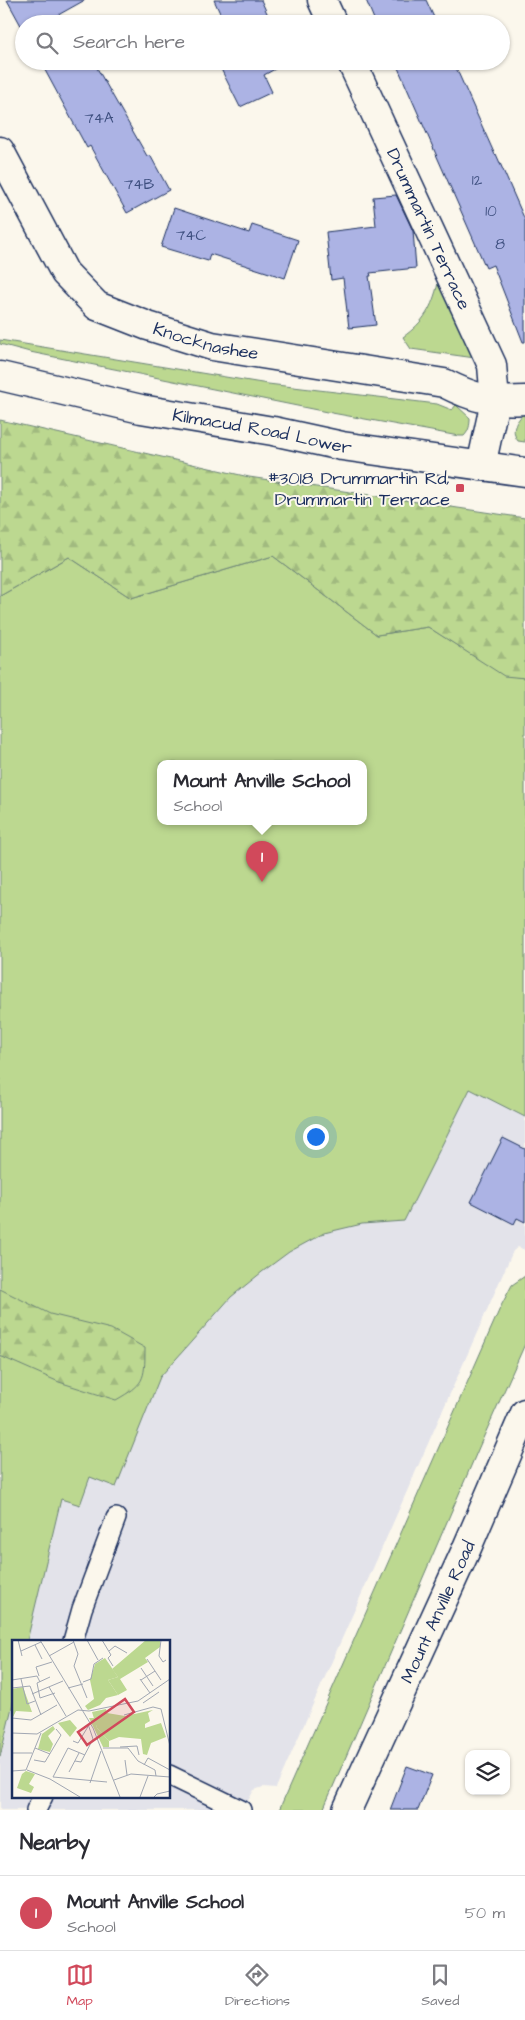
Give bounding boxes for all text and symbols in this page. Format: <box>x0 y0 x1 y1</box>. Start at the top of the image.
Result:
search box <box>15 15 510 70</box>
icon: search <box>33 29 61 57</box>
text: Search here <box>73 29 185 56</box>
house number: 74A <box>84 108 114 129</box>
street label: Drummartin Terrace <box>381 144 477 314</box>
house number: 12 <box>472 170 483 191</box>
house number: 74B <box>124 174 154 195</box>
house number: 10 <box>485 201 497 222</box>
house number: 74C <box>176 225 206 246</box>
house number: 8 <box>495 234 505 255</box>
street label: Knocknashee <box>150 316 261 366</box>
street label: Kilmacud Road Lower <box>171 402 354 460</box>
place label: #3018 Drummartin Rd, Drummartin Terrace <box>268 466 450 512</box>
marker: #3018 Drummartin Rd, Drummartin Terrace <box>454 482 466 494</box>
popup <box>157 760 367 825</box>
text: Mount Anville School <box>173 768 351 795</box>
text: School <box>173 795 222 817</box>
pin: 1 <box>246 841 278 882</box>
your location <box>303 1124 329 1150</box>
street label: Mount Anville Road <box>394 1537 481 1687</box>
inset map <box>12 1640 170 1798</box>
map controls <box>465 1750 510 1795</box>
button: layers <box>465 1750 510 1795</box>
text: Nearby <box>20 1828 90 1857</box>
text: Mount Anville School <box>67 1889 244 1916</box>
text: 1 <box>35 1902 37 1924</box>
text: 50 m <box>465 1902 505 1924</box>
text: School <box>67 1916 116 1938</box>
tab: Map <box>66 1961 94 2011</box>
tab: Directions <box>225 1961 290 2011</box>
tab: Saved <box>421 1961 459 2011</box>

